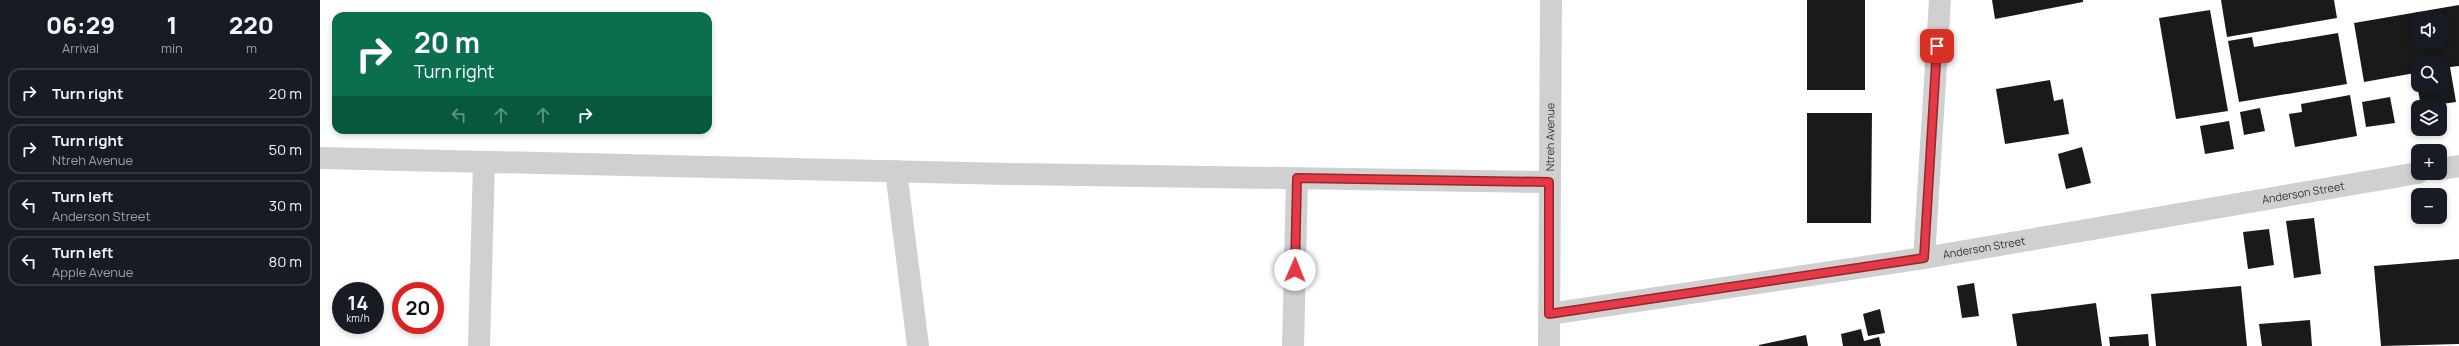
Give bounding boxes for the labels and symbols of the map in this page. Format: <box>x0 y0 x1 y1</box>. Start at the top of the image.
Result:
pin <box>1920 29 1954 63</box>
street label: Ntreh Avenue <box>1542 102 1557 171</box>
street label: Anderson Street <box>2261 178 2346 207</box>
street label: Anderson Street <box>1941 233 2026 262</box>
position arrow <box>1274 249 1316 291</box>
speed limit sign: 20 <box>392 282 444 334</box>

